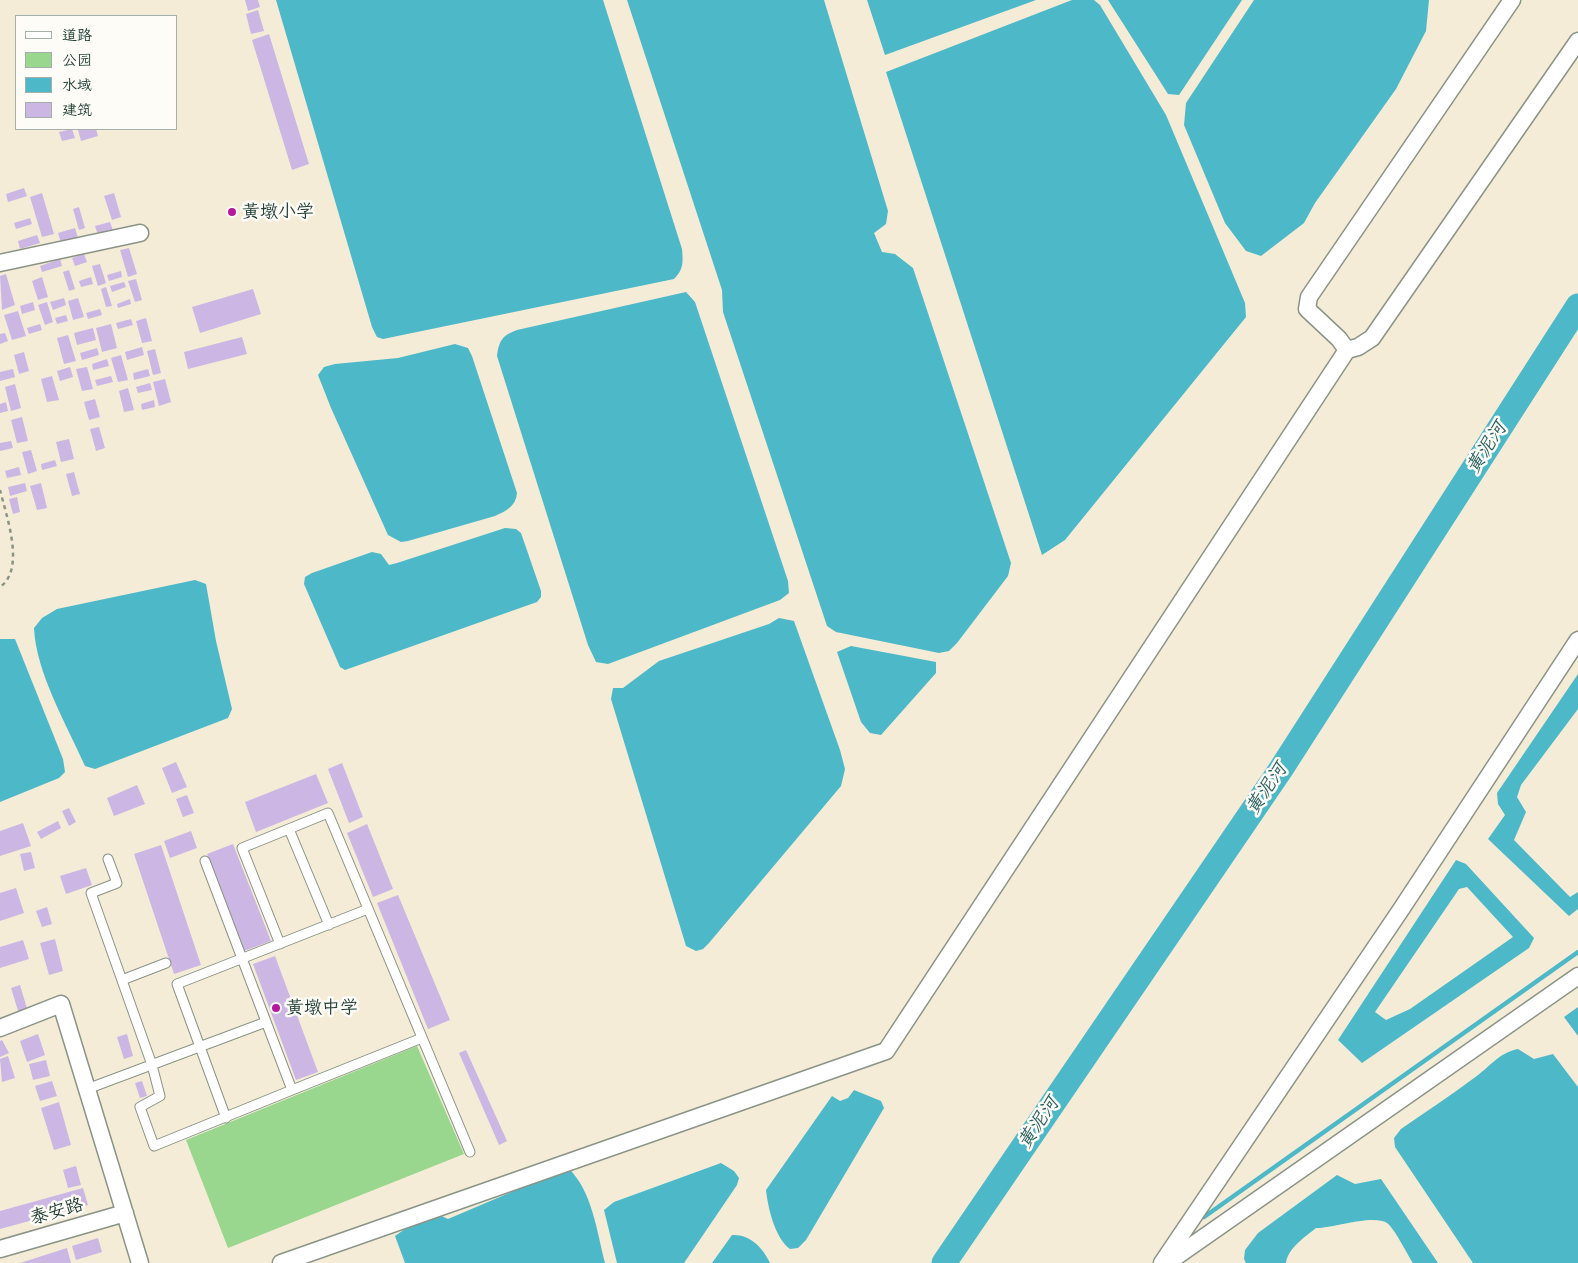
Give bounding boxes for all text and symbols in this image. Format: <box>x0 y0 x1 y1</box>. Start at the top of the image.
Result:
legend <box>15 15 178 130</box>
text: 道路 <box>62 26 92 45</box>
text: 公园 <box>62 51 92 70</box>
text: 水域 <box>62 76 92 95</box>
text: 建筑 <box>62 101 92 120</box>
place label: 黄墩小学 <box>242 201 314 223</box>
marker: 黄墩小学 <box>226 206 238 218</box>
water label: 黄泥河 <box>1462 418 1512 478</box>
water label: 黄泥河 <box>1242 759 1292 819</box>
place label: 黄墩中学 <box>286 997 358 1019</box>
marker: 黄墩中学 <box>270 1002 282 1014</box>
water label: 黄泥河 <box>1014 1093 1064 1153</box>
street label: 泰安路 <box>28 1194 86 1230</box>

